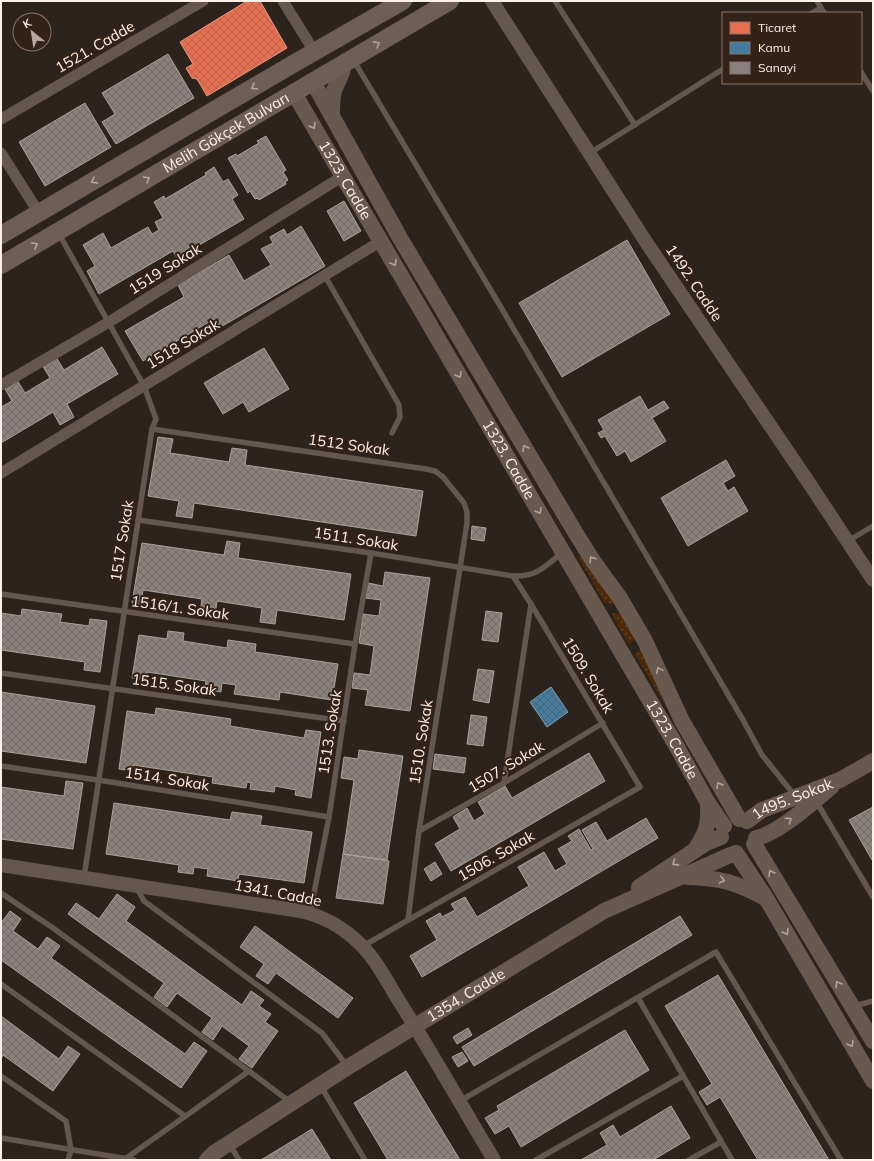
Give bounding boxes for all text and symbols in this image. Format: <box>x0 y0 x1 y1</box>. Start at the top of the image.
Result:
north arrow <box>12 12 52 52</box>
legend <box>722 12 862 84</box>
text: K <box>20 15 34 31</box>
street label: 1521. Cadde <box>52 16 138 77</box>
text: Ticaret <box>758 20 796 35</box>
text: Kamu <box>758 40 790 55</box>
one-way arrow <box>373 42 380 49</box>
text: Sanayi <box>758 60 796 75</box>
one-way arrow <box>251 82 258 89</box>
street label: Melih Gökçek Bulvarı <box>159 88 292 177</box>
one-way arrow <box>309 122 316 129</box>
street label: 1323. Cadde <box>315 137 376 223</box>
one-way arrow <box>91 176 98 184</box>
one-way arrow <box>143 177 150 184</box>
street label: 1519 Sokak <box>125 239 205 298</box>
street label: 1492. Cadde <box>662 241 727 325</box>
one-way arrow <box>31 243 38 250</box>
one-way arrow <box>389 259 396 266</box>
street label: 1518 Sokak <box>143 314 223 373</box>
one-way arrow <box>455 371 462 378</box>
street label: 1323. Cadde <box>479 416 540 503</box>
street label: 1512 Sokak <box>307 429 391 460</box>
one-way arrow <box>522 445 529 452</box>
street label: 1517 Sokak <box>106 499 137 583</box>
one-way arrow <box>535 507 542 514</box>
street label: 1511. Sokak <box>312 522 400 555</box>
one-way arrow <box>589 556 597 563</box>
street label: 1516/1. Sokak <box>130 591 231 624</box>
street label: 1509. Sokak <box>558 633 619 717</box>
one-way arrow <box>655 667 663 674</box>
street label: 1515. Sokak <box>130 669 218 700</box>
street label: 1513. Sokak <box>313 688 346 776</box>
street label: 1323. Cadde <box>642 696 703 782</box>
street label: 1510. Sokak <box>404 698 437 786</box>
street label: 1507. Sokak <box>464 736 548 797</box>
street label: 1514. Sokak <box>123 762 211 795</box>
street label: 1495. Sokak <box>748 774 836 823</box>
one-way arrow <box>717 782 724 789</box>
one-way arrow <box>785 818 792 825</box>
street label: 1506. Sokak <box>454 826 538 885</box>
one-way arrow <box>672 859 679 866</box>
one-way arrow <box>768 870 776 877</box>
street label: 1341. Cadde <box>233 875 323 910</box>
one-way arrow <box>719 875 725 884</box>
one-way arrow <box>781 928 788 935</box>
street label: 1354. Cadde <box>423 964 508 1026</box>
one-way arrow <box>836 981 843 988</box>
one-way arrow <box>847 1040 854 1047</box>

